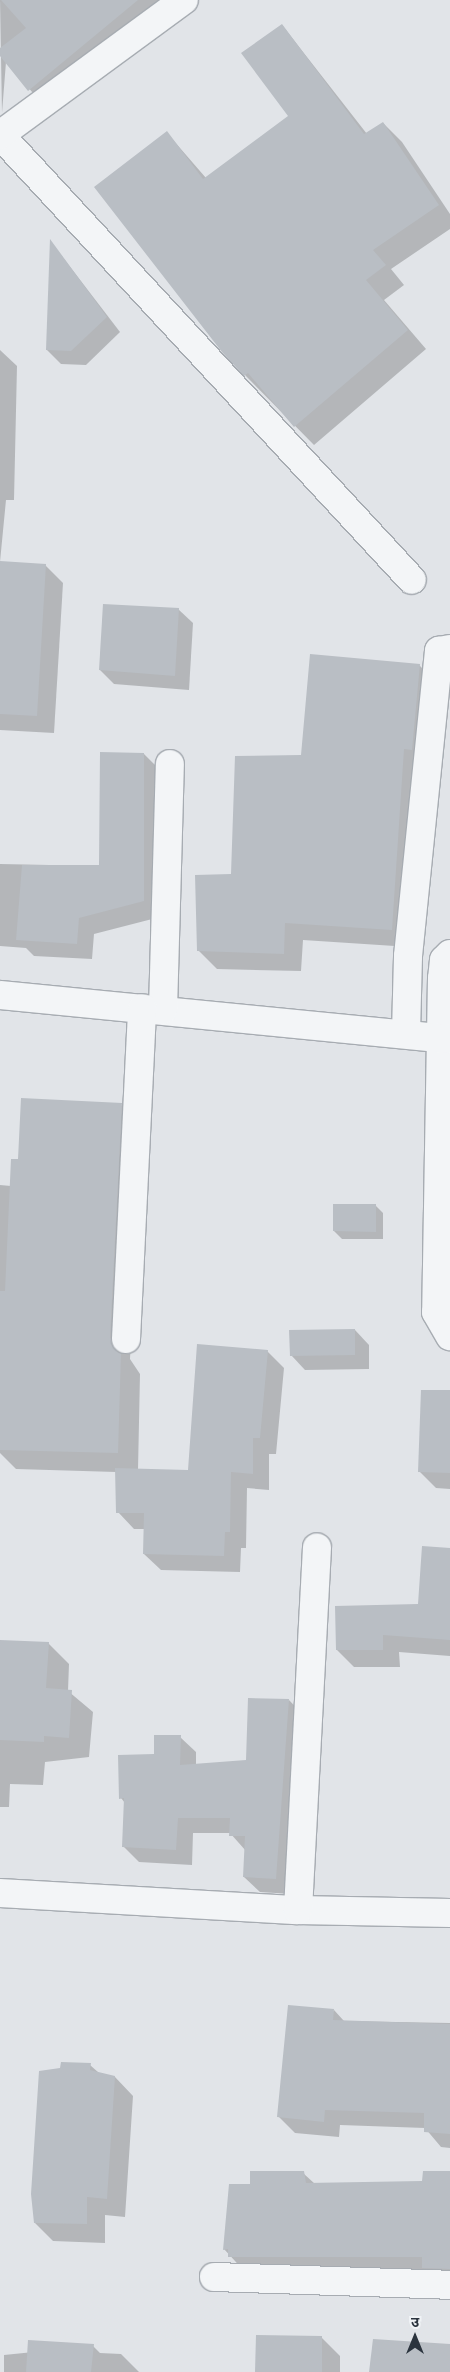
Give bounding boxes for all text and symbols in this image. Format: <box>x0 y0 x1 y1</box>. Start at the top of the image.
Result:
north arrow <box>390 2312 440 2362</box>
text: उ <box>411 2313 419 2330</box>

